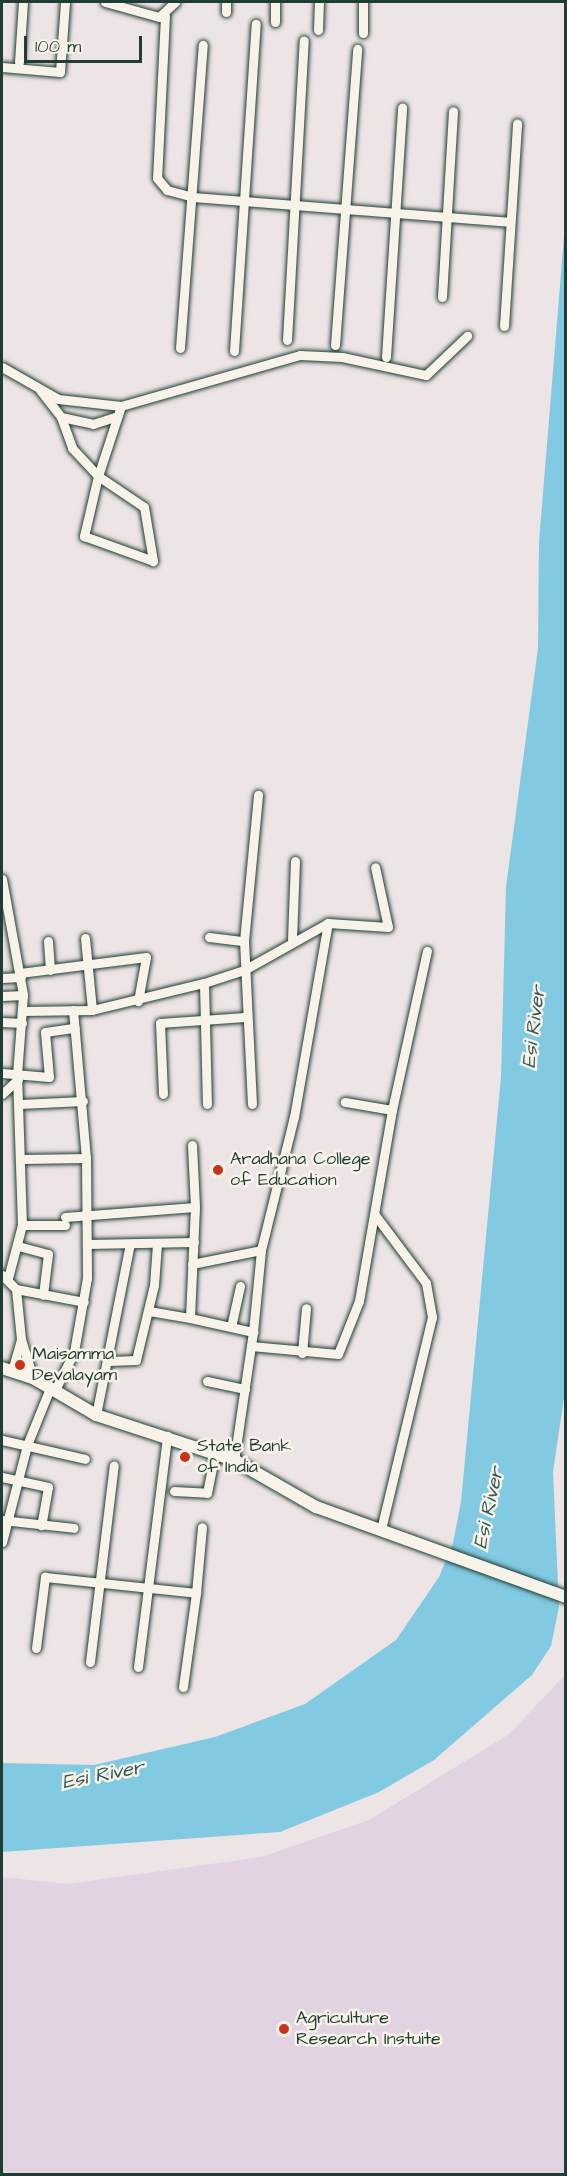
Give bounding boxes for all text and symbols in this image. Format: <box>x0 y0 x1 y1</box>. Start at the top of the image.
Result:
scale bar <box>27 24 146 62</box>
text: 100 m <box>35 34 81 59</box>
water label: Esi River <box>517 985 551 1069</box>
place label: Aradhana College of Education <box>230 1149 371 1192</box>
marker: Aradhana College of Education <box>211 1163 225 1177</box>
place label: Maisamma Devalayam <box>32 1344 117 1386</box>
marker: Maisamma Devalayam <box>13 1358 27 1372</box>
place label: State Bank of India <box>197 1436 291 1478</box>
marker: State Bank of India <box>178 1450 192 1464</box>
water label: Esi River <box>469 1465 509 1551</box>
water label: Esi River <box>60 1755 146 1795</box>
place label: Agriculture Research Instuite <box>296 2008 441 2050</box>
marker: Agriculture Research Instuite <box>277 2022 291 2036</box>

